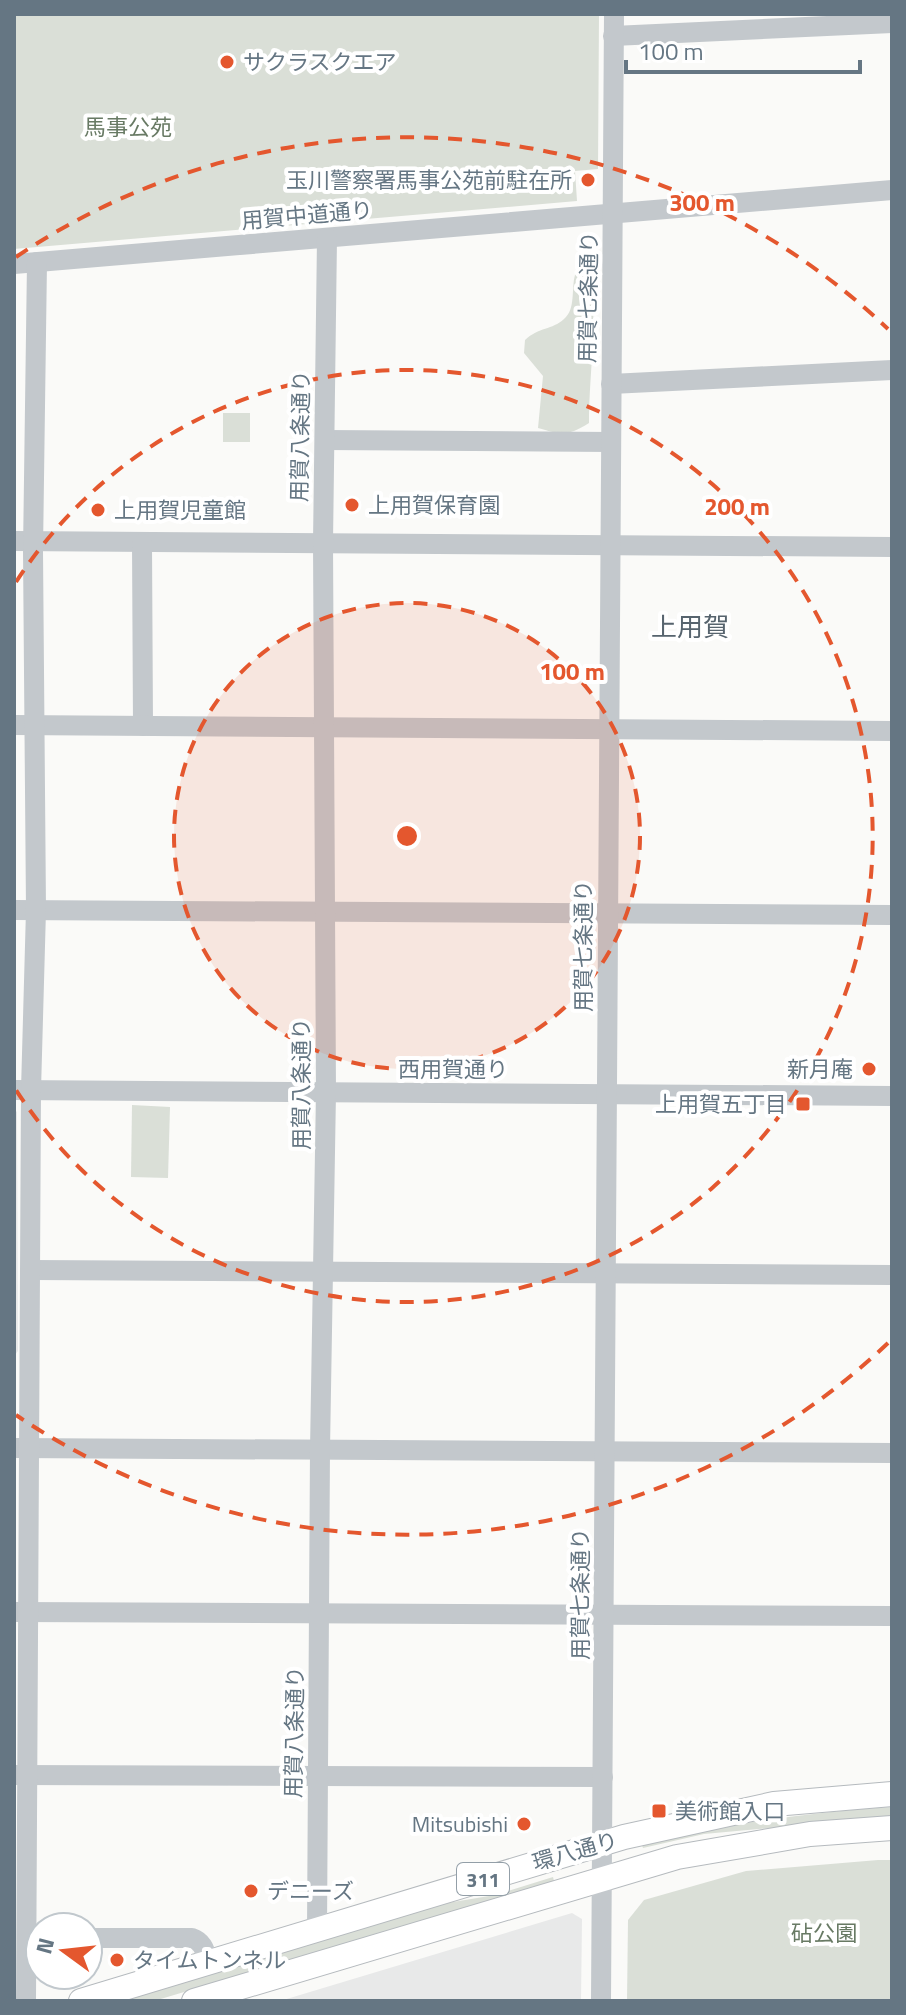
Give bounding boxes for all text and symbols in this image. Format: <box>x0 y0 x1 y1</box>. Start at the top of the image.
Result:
scale bar <box>626 24 860 74</box>
text: 100 m <box>638 33 704 69</box>
place label: サクラスクエア <box>243 45 397 79</box>
marker: サクラスクエア <box>218 53 236 71</box>
park label: 馬事公苑 <box>84 110 172 144</box>
place label: 玉川警察署馬事公苑前駐在所 <box>286 163 572 197</box>
marker: 玉川警察署馬事公苑前駐在所 <box>579 171 597 189</box>
text: 300 m <box>669 184 735 220</box>
street label: 用賀中道通り <box>240 192 374 238</box>
street label: 用賀七条通り <box>570 231 606 363</box>
street label: 用賀八条通り <box>282 370 318 502</box>
place label: 上用賀保育園 <box>368 488 500 522</box>
text: 200 m <box>704 488 770 524</box>
place label: 上用賀児童館 <box>114 493 246 527</box>
marker: 上用賀保育園 <box>343 496 361 514</box>
marker: 上用賀児童館 <box>89 501 107 519</box>
district label: 上用賀 <box>651 607 729 646</box>
text: 100 m <box>539 653 605 689</box>
centre of rings <box>393 822 421 850</box>
street label: 用賀七条通り <box>566 880 600 1012</box>
street label: 用賀八条通り <box>284 1018 318 1150</box>
street label: 西用賀通り <box>398 1052 508 1086</box>
place label: 新月庵 <box>787 1052 853 1086</box>
marker: 新月庵 <box>860 1060 878 1078</box>
place label: 上用賀五丁目 <box>655 1087 787 1121</box>
marker: 上用賀五丁目 <box>794 1095 812 1113</box>
street label: 用賀七条通り <box>563 1528 597 1660</box>
street label: 用賀八条通り <box>276 1666 312 1798</box>
place label: 美術館入口 <box>675 1794 785 1828</box>
marker: 美術館入口 <box>650 1802 668 1820</box>
place label: Mitsubishi <box>412 1807 508 1841</box>
marker: Mitsubishi <box>515 1815 533 1833</box>
street label: 環八通り <box>528 1823 622 1879</box>
road number: 311 <box>457 1863 509 1895</box>
place label: デニーズ <box>267 1874 354 1908</box>
marker: デニーズ <box>242 1882 260 1900</box>
north arrow <box>24 1911 104 1991</box>
park label: 砧公園 <box>791 1916 857 1950</box>
text: N <box>26 1934 63 1958</box>
place label: タイムトンネル <box>133 1943 286 1977</box>
marker: タイムトンネル <box>108 1951 126 1969</box>

